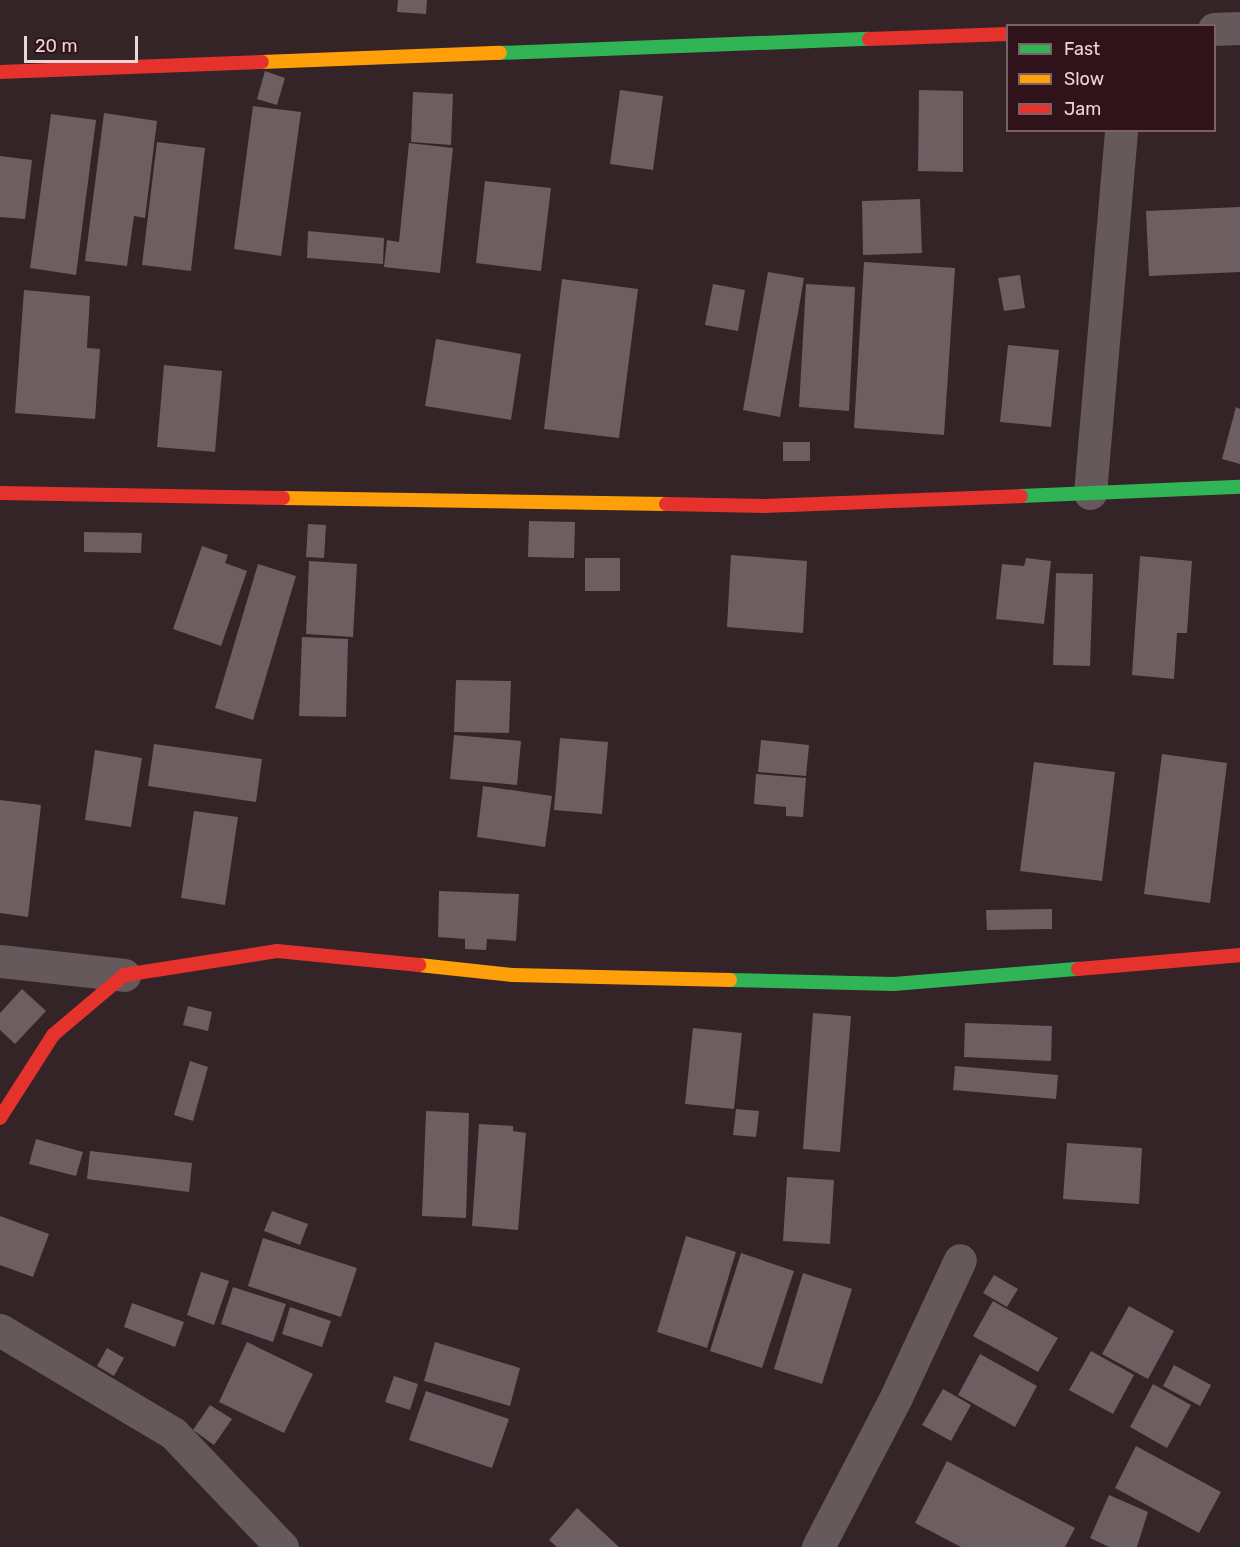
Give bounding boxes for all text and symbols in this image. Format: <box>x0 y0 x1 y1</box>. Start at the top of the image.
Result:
scale bar <box>27 24 141 62</box>
legend <box>1006 24 1216 132</box>
text: 20 m <box>35 35 77 57</box>
text: Fast <box>1064 38 1100 60</box>
text: Slow <box>1064 68 1104 90</box>
text: Jam <box>1064 98 1101 120</box>

